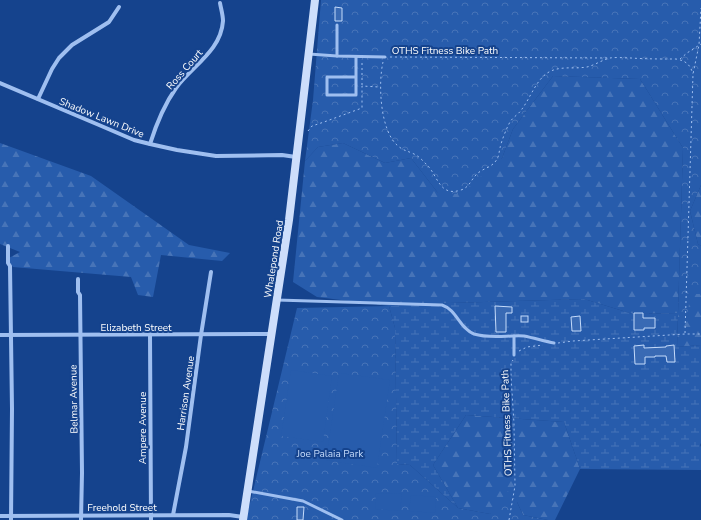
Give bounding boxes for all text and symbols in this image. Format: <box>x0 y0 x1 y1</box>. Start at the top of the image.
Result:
street label: OTHS Fitness Bike Path <box>392 44 498 58</box>
street label: Ross Court <box>163 46 207 93</box>
street label: Shadow Lawn Drive <box>57 94 146 141</box>
street label: Whalepond Road <box>261 219 287 299</box>
street label: Elizabeth Street <box>100 321 172 335</box>
street label: Harrison Avenue <box>174 355 198 431</box>
street label: Belmar Avenue <box>66 364 82 434</box>
street label: OTHS Fitness Bike Path <box>498 370 516 476</box>
street label: Ampere Avenue <box>136 392 150 464</box>
park label: Joe Palaia Park <box>296 447 364 461</box>
street label: Freehold Street <box>87 501 157 515</box>

